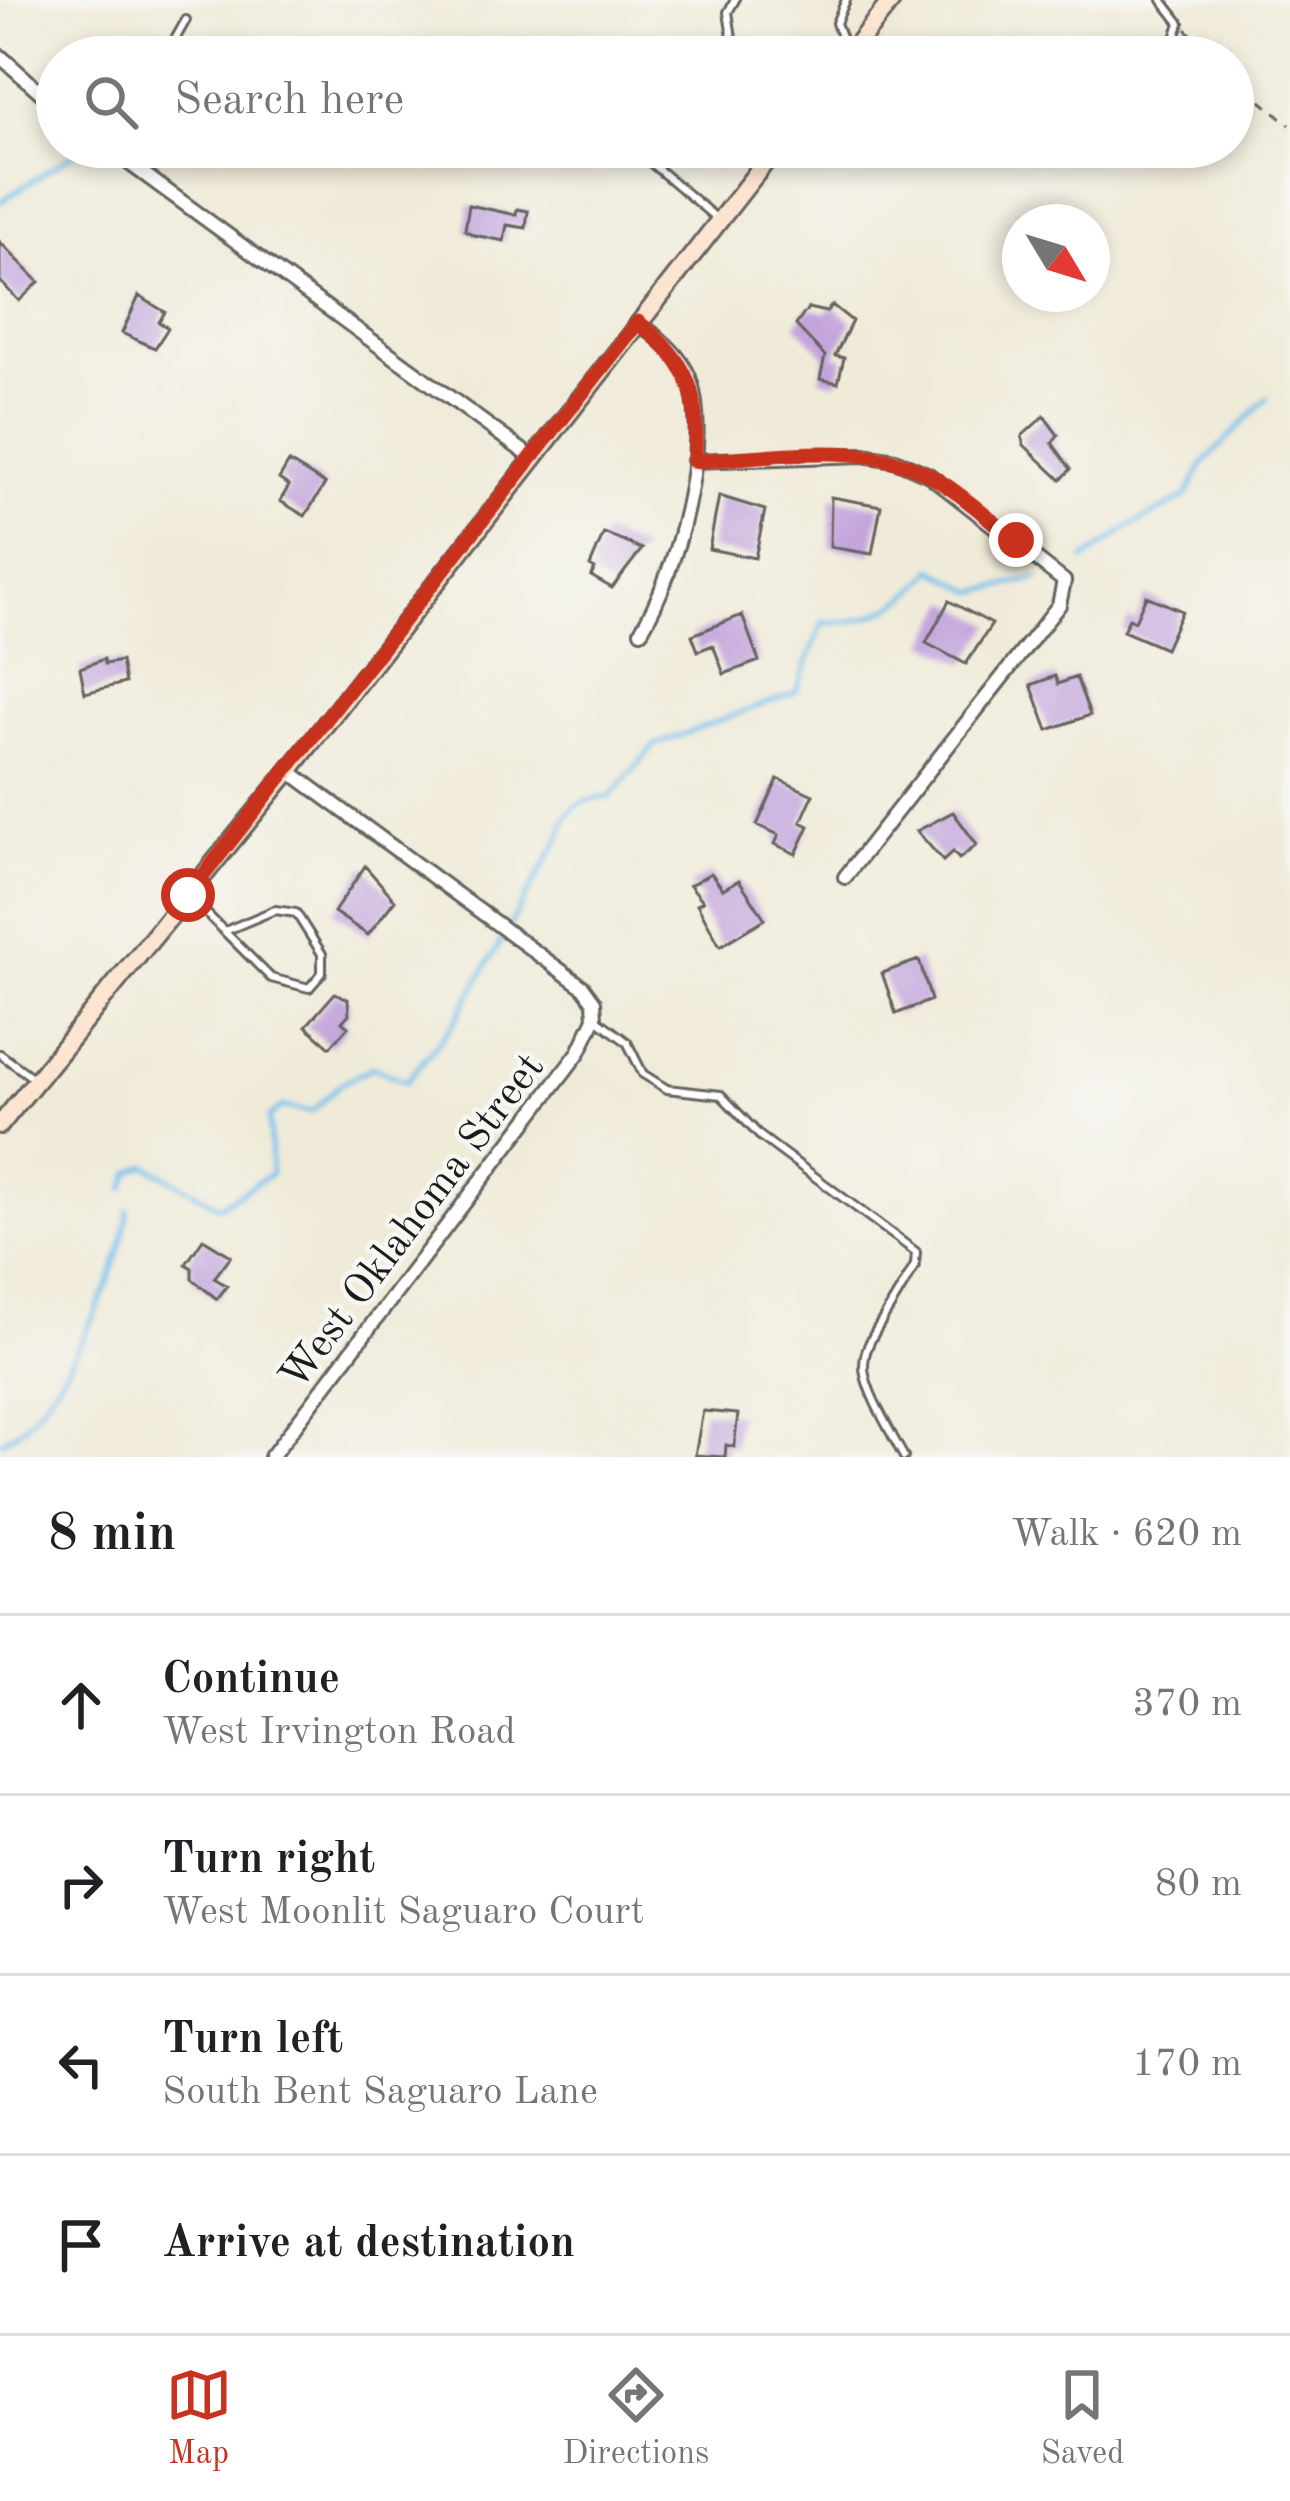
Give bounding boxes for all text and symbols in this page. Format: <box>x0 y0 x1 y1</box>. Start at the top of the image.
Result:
search box <box>36 36 1254 168</box>
icon: search <box>78 69 144 135</box>
text: Search here <box>174 79 404 124</box>
north arrow <box>1002 204 1110 312</box>
route end <box>989 513 1043 567</box>
route start <box>161 868 215 922</box>
street label: West Oklahoma Street <box>273 1046 553 1398</box>
text: 8 min <box>48 1510 176 1561</box>
text: Walk · 620 m <box>1011 1515 1242 1554</box>
text: Continue <box>162 1658 340 1703</box>
icon: ahead <box>48 1672 114 1738</box>
text: 370 m <box>1132 1685 1242 1724</box>
text: West Irvington Road <box>162 1713 516 1752</box>
text: Turn right <box>162 1838 375 1883</box>
icon: right <box>48 1852 114 1918</box>
text: 80 m <box>1155 1865 1242 1904</box>
text: West Moonlit Saguaro Court <box>162 1893 644 1932</box>
text: Turn left <box>162 2018 343 2063</box>
icon: left <box>48 2032 114 2098</box>
text: 170 m <box>1132 2045 1242 2084</box>
text: South Bent Saguaro Lane <box>162 2073 598 2112</box>
icon: arrive <box>48 2212 114 2278</box>
text: Arrive at destination <box>162 2222 575 2267</box>
tab: Map <box>166 2362 232 2475</box>
tab: Directions <box>563 2362 709 2475</box>
tab: Saved <box>1040 2362 1124 2475</box>

